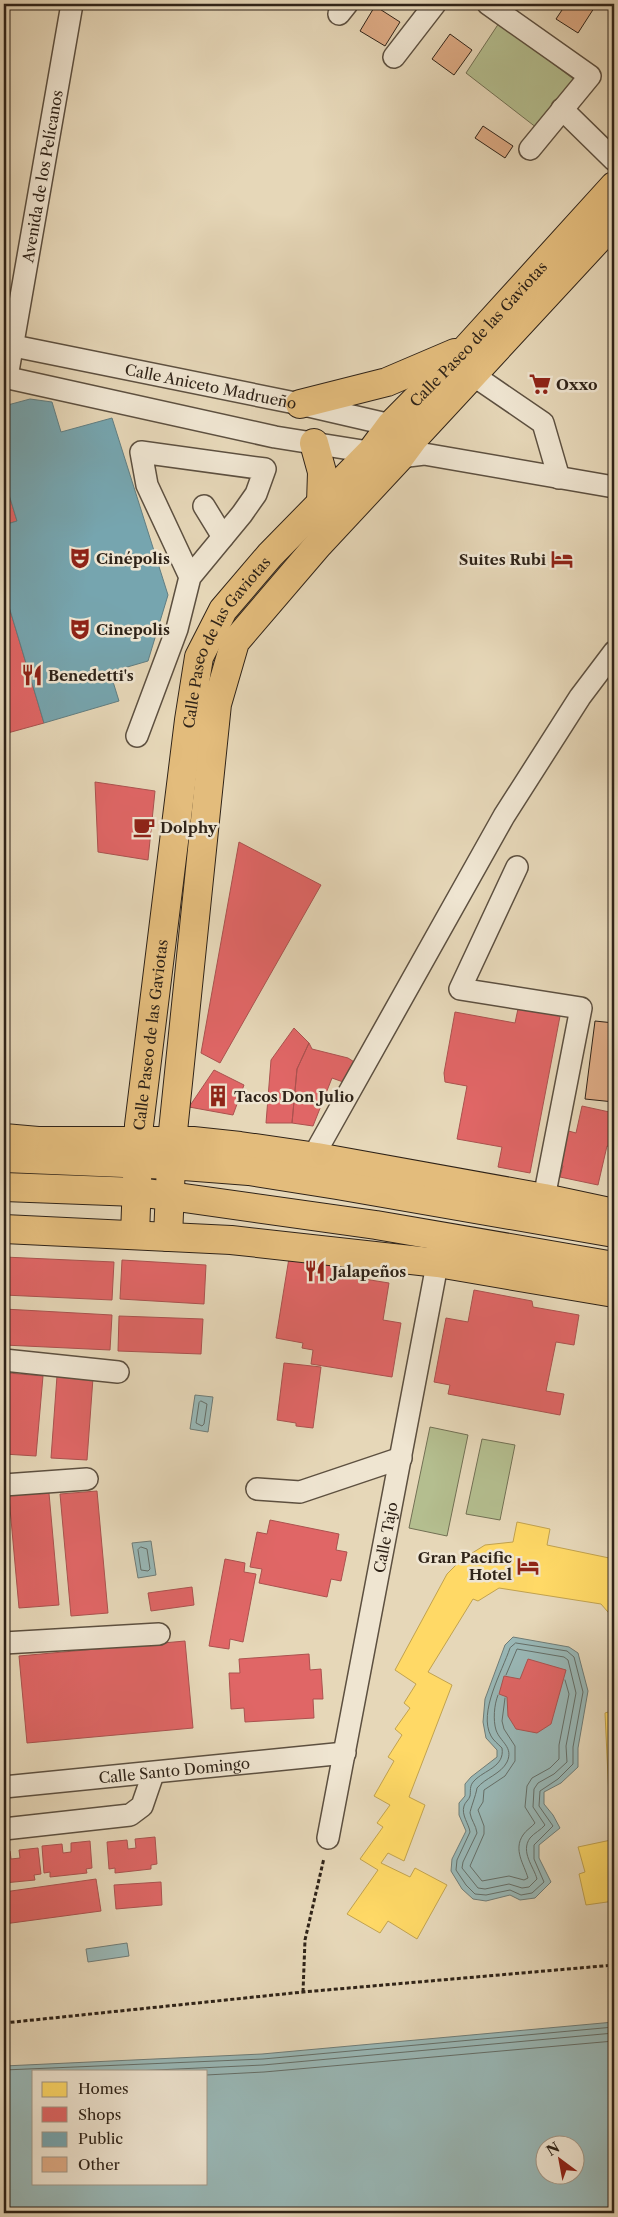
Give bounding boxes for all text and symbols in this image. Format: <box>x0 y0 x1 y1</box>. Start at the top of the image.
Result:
street label: Avenida de los Pelícanos <box>17 88 66 265</box>
street label: Calle Paseo de las Gaviotas <box>405 257 551 410</box>
street label: Calle Aniceto Madrueño <box>123 359 298 413</box>
supermarket icon: Oxxo <box>527 371 553 397</box>
place label: Oxxo <box>556 375 597 394</box>
theatre icon: Cinépolis <box>67 545 93 571</box>
hotel icon: Suites Rubi <box>549 546 575 572</box>
place label: Cinépolis <box>96 549 170 568</box>
place label: Suites Rubi <box>459 550 547 569</box>
street label: Calle Paseo de las Gaviotas <box>179 553 274 729</box>
theatre icon: Cinepolis <box>67 616 93 642</box>
place label: Cinepolis <box>96 620 170 639</box>
restaurant icon: Benedetti's <box>19 662 45 688</box>
place label: Benedetti's <box>48 666 134 685</box>
cafe icon: Dolphy <box>131 814 157 840</box>
place label: Dolphy <box>160 818 218 837</box>
street label: Calle Paseo de las Gaviotas <box>129 938 171 1131</box>
building icon: Tacos Don Julio <box>205 1083 231 1109</box>
place label: Tacos Don Julio <box>234 1087 354 1106</box>
restaurant icon: Jalapeños <box>302 1258 328 1284</box>
place label: Jalapeños <box>329 1262 406 1281</box>
street label: Calle Tajo <box>369 1500 401 1574</box>
place label: Gran Pacific Hotel <box>418 1548 512 1584</box>
hotel icon: Gran Pacific Hotel <box>515 1553 541 1579</box>
street label: Calle Santo Domingo <box>98 1753 251 1787</box>
legend <box>32 2070 208 2184</box>
text: Homes <box>78 2079 129 2098</box>
text: Shops <box>78 2105 121 2124</box>
text: Public <box>78 2129 123 2148</box>
north arrow <box>536 2134 586 2184</box>
text: N <box>543 2138 563 2160</box>
text: Other <box>78 2155 121 2174</box>

